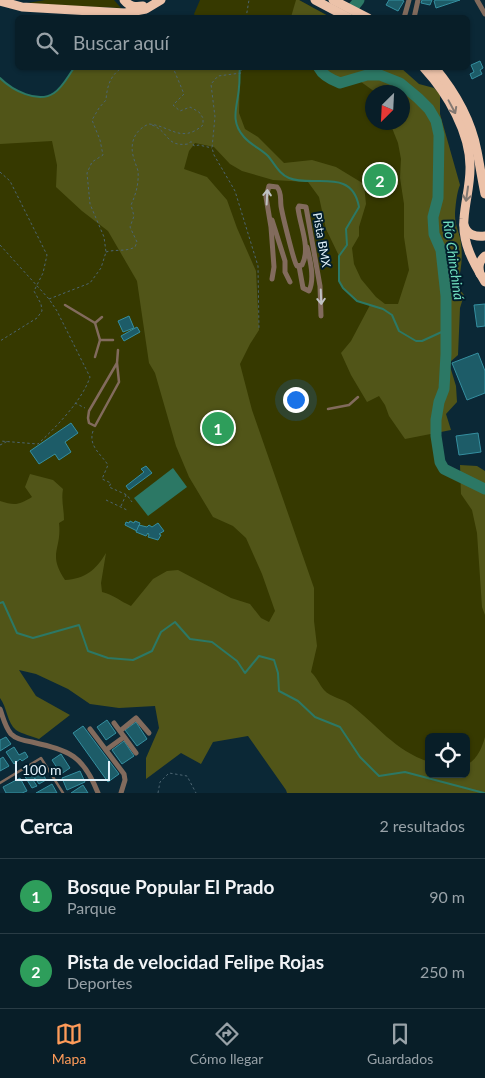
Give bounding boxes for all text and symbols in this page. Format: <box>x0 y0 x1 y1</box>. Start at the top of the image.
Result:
search box <box>15 15 470 70</box>
icon: search <box>33 29 61 57</box>
text: Buscar aquí <box>73 31 169 54</box>
north arrow <box>365 85 410 130</box>
one-way arrow <box>448 99 457 114</box>
pin: 2 <box>364 161 396 199</box>
one-way arrow <box>462 186 472 202</box>
one-way arrow <box>263 189 272 205</box>
street label: Pista BMX <box>310 211 334 269</box>
water label: Río Chinchiná <box>440 219 468 302</box>
one-way arrow <box>316 288 326 305</box>
your location <box>283 387 309 413</box>
pin: 1 <box>202 409 234 447</box>
map controls <box>425 733 470 778</box>
button: locate <box>425 733 470 778</box>
scale bar <box>15 758 110 781</box>
text: 100 m <box>22 761 61 778</box>
text: Cerca <box>20 813 73 838</box>
text: 2 resultados <box>379 816 465 835</box>
text: Bosque Popular El Prado <box>67 875 274 898</box>
text: 1 <box>31 887 41 906</box>
text: 90 m <box>429 887 465 906</box>
text: Parque <box>67 898 116 917</box>
text: Pista de velocidad Felipe Rojas <box>67 950 324 973</box>
text: 2 <box>31 962 41 981</box>
text: 250 m <box>420 962 465 981</box>
text: Deportes <box>67 973 132 992</box>
tab: Mapa <box>52 1020 86 1067</box>
tab: Cómo llegar <box>190 1020 263 1067</box>
tab: Guardados <box>367 1020 433 1067</box>

